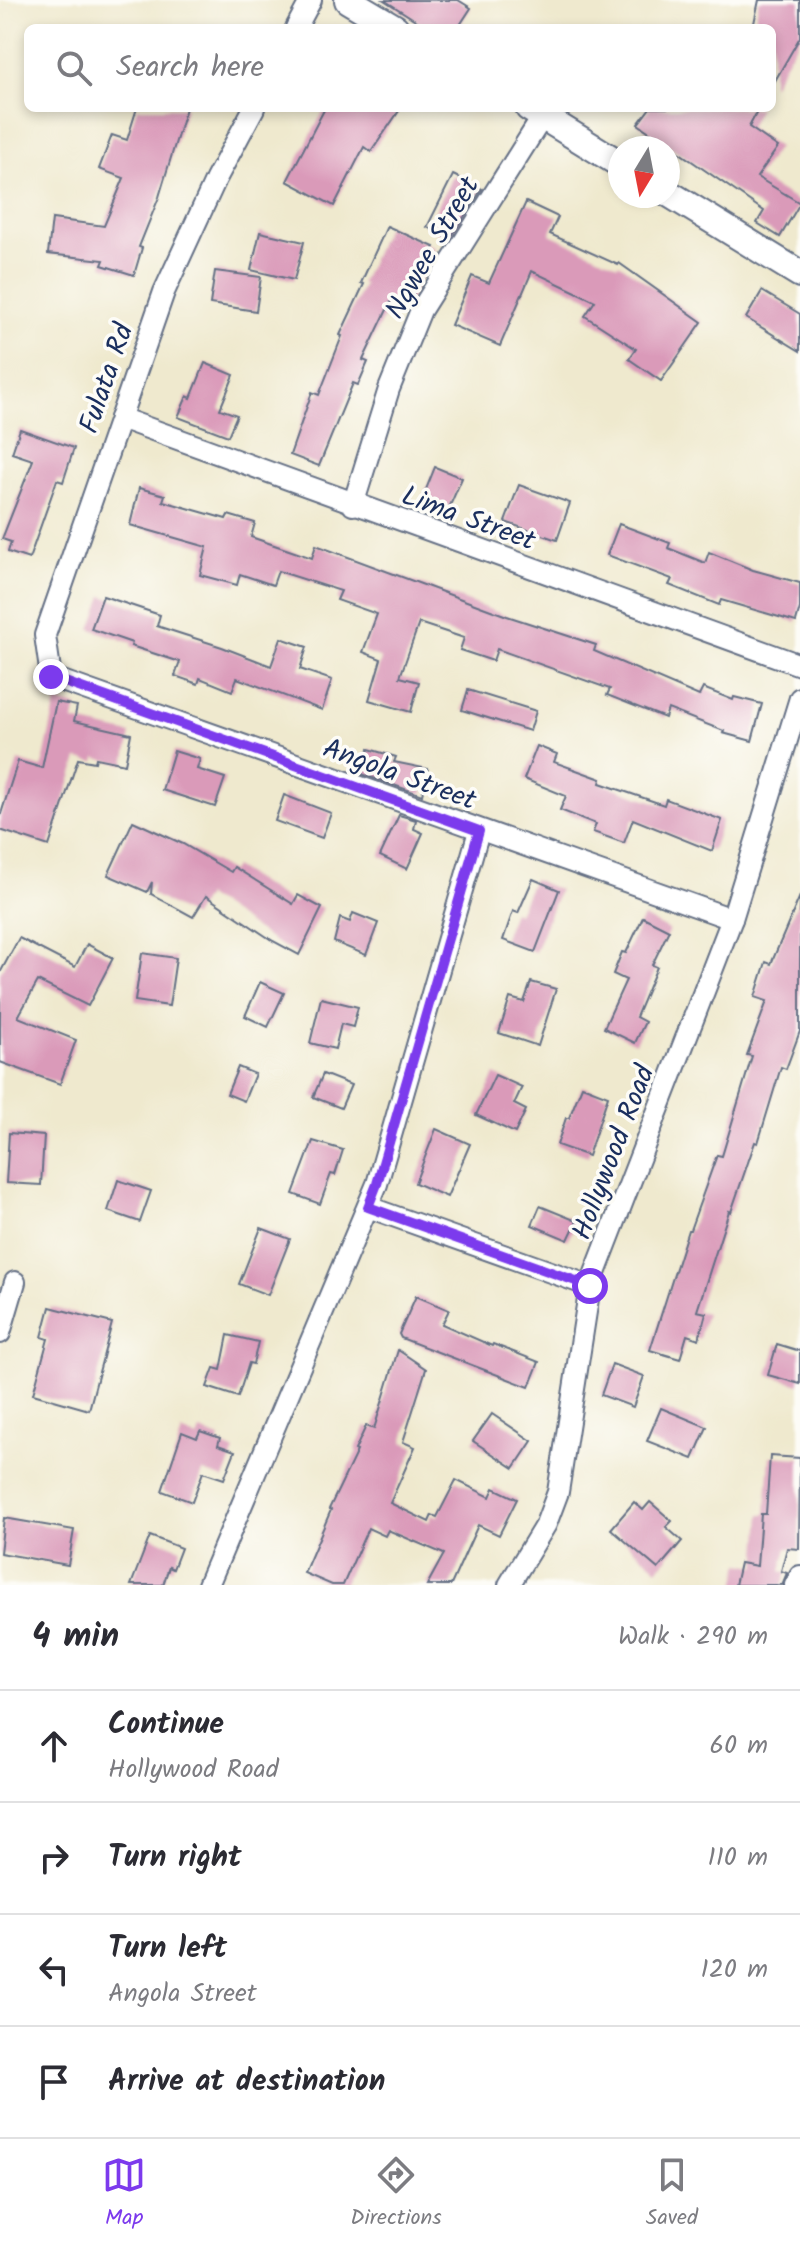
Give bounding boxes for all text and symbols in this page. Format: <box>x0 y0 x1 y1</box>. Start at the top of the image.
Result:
search box <box>24 24 776 112</box>
text: Search here <box>116 44 264 92</box>
icon: search <box>52 46 96 90</box>
north arrow <box>608 136 680 208</box>
street label: Ngwee Street <box>374 167 493 328</box>
street label: Fulata Rd <box>68 317 147 440</box>
street label: Lima Street <box>395 474 543 565</box>
route end <box>33 659 69 695</box>
street label: Angola Street <box>316 727 483 824</box>
street label: Hollywood Road <box>560 1058 669 1247</box>
route start <box>572 1268 608 1304</box>
text: 4 min <box>32 1610 119 1664</box>
text: Walk · 290 m <box>618 1616 768 1658</box>
text: Continue <box>108 1701 224 1749</box>
icon: ahead <box>32 1724 76 1768</box>
text: 60 m <box>709 1725 768 1767</box>
text: Hollywood Road <box>108 1749 279 1791</box>
text: Turn right <box>108 1834 241 1882</box>
icon: right <box>32 1836 76 1880</box>
text: 110 m <box>708 1837 768 1879</box>
text: Turn left <box>108 1925 227 1973</box>
icon: left <box>32 1948 76 1992</box>
text: 120 m <box>701 1949 768 1991</box>
text: Angola Street <box>108 1973 257 2015</box>
text: Arrive at destination <box>108 2058 385 2106</box>
icon: arrive <box>32 2060 76 2104</box>
tab: Map <box>102 2153 146 2236</box>
tab: Directions <box>350 2153 442 2236</box>
tab: Saved <box>646 2153 698 2236</box>

